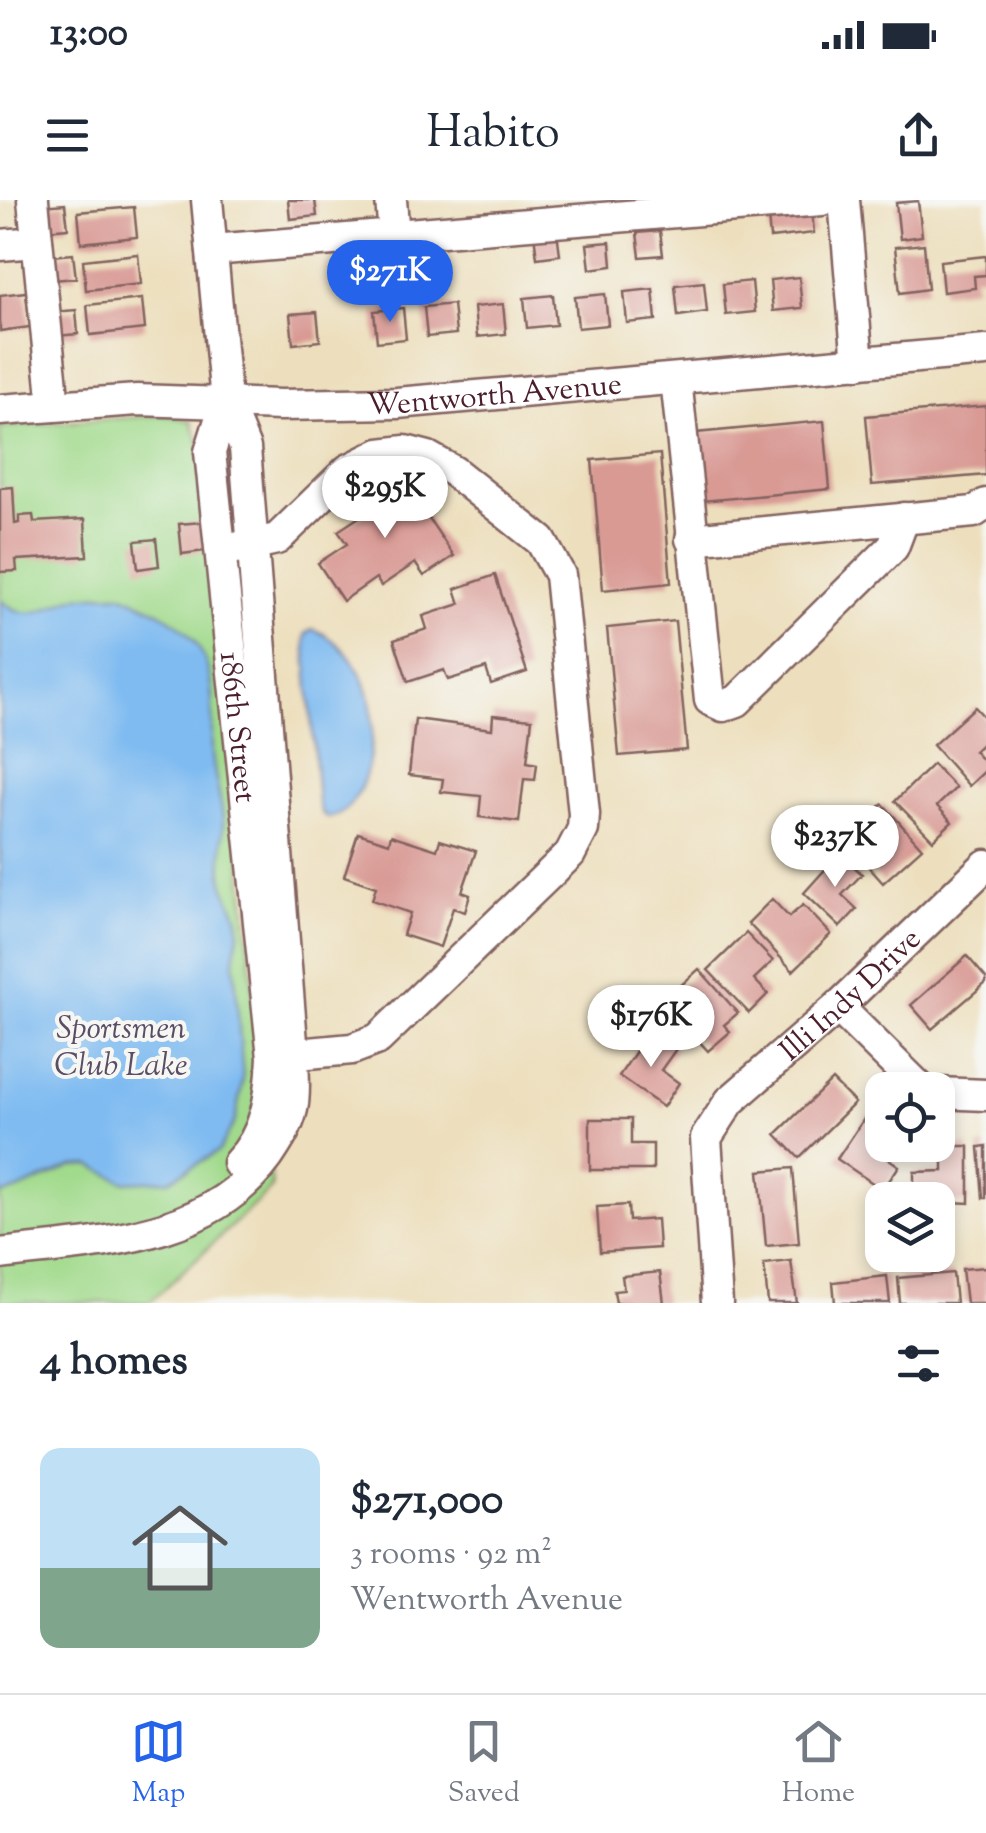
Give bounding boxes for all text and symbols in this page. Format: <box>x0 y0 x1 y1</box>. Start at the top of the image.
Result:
text: 13:00 <box>50 8 128 62</box>
text: Habito <box>426 103 560 168</box>
icon: menu <box>40 108 95 163</box>
icon: share <box>891 108 946 163</box>
pin: $271K <box>320 240 460 325</box>
text: $271K <box>349 249 431 295</box>
street label: Wentworth Avenue <box>366 364 624 428</box>
pin: $295K <box>315 456 455 541</box>
text: $295K <box>344 465 426 511</box>
street label: 186th Street <box>207 650 265 805</box>
pin: $237K <box>765 805 905 890</box>
text: $237K <box>793 814 877 860</box>
street label: Illi Indy Drive <box>771 919 932 1072</box>
pin: $176K <box>581 985 721 1070</box>
text: $176K <box>609 994 693 1040</box>
water label: Sportsmen Club Lake <box>54 1007 188 1090</box>
map controls <box>865 1072 955 1272</box>
button: locate <box>865 1072 955 1162</box>
button: layers <box>865 1182 955 1272</box>
text: 4 homes <box>40 1333 188 1393</box>
icon: filters <box>891 1336 946 1391</box>
text: $271,000 <box>350 1472 503 1532</box>
icon: home <box>120 1488 240 1608</box>
text: 3 rooms · 92 m² <box>350 1532 552 1578</box>
text: Wentworth Avenue <box>350 1578 623 1624</box>
tab: Map <box>131 1714 186 1814</box>
tab: Saved <box>448 1714 520 1814</box>
tab: Home <box>782 1714 855 1814</box>

